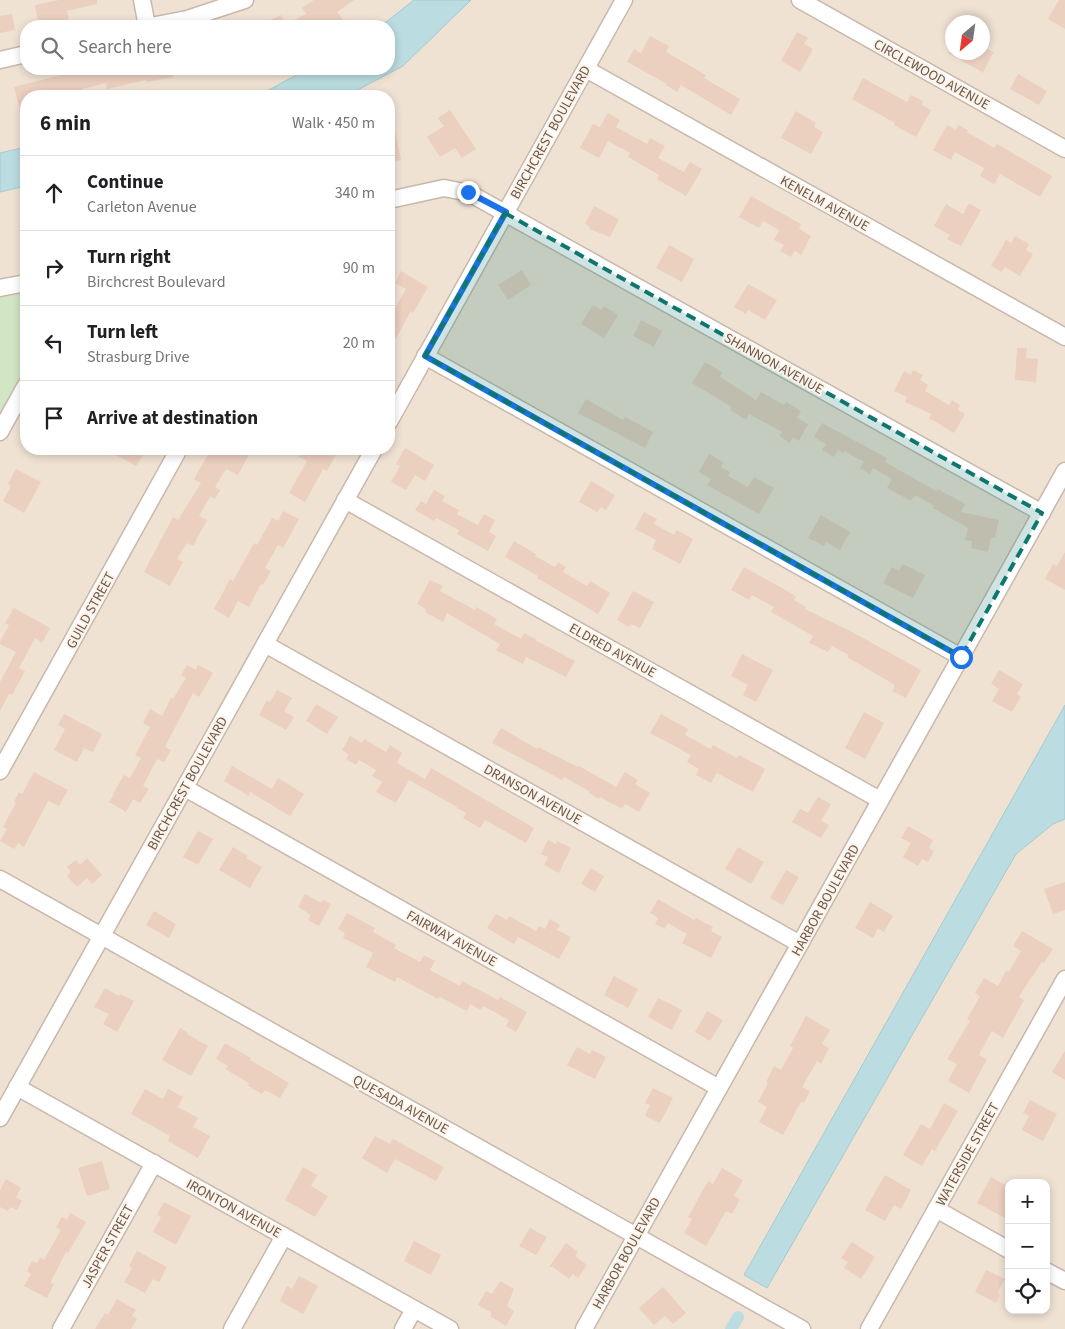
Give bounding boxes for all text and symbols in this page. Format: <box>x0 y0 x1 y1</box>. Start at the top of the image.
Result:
north arrow <box>945 15 990 60</box>
search box <box>20 20 395 75</box>
icon: search <box>38 34 66 62</box>
text: Search here <box>78 34 172 61</box>
street label: CIRCLEWOOD AVENUE <box>870 35 993 115</box>
street label: BIRCHCREST BOULEVARD <box>506 62 596 203</box>
text: 6 min <box>40 108 91 138</box>
text: Walk · 450 m <box>292 112 375 134</box>
text: Continue <box>87 169 164 196</box>
street label: KENELM AVENUE <box>776 171 873 237</box>
icon: ahead <box>40 179 68 207</box>
route end <box>457 181 480 204</box>
text: 340 m <box>335 182 375 204</box>
text: Carleton Avenue <box>87 196 197 218</box>
text: Turn right <box>87 244 171 271</box>
icon: right <box>40 254 68 282</box>
text: 90 m <box>343 257 375 279</box>
text: Birchcrest Boulevard <box>87 271 226 293</box>
text: Turn left <box>87 319 158 346</box>
street label: SHANNON AVENUE <box>720 328 827 400</box>
icon: left <box>40 329 68 357</box>
text: 20 m <box>343 332 375 354</box>
text: Strasburg Drive <box>87 346 189 368</box>
icon: arrive <box>40 404 68 432</box>
text: Arrive at destination <box>87 405 258 432</box>
street label: GUILD STREET <box>62 568 120 652</box>
street label: ELDRED AVENUE <box>565 619 660 683</box>
route start <box>950 646 973 669</box>
street label: BIRCHCREST BOULEVARD <box>143 713 233 854</box>
street label: DRANSON AVENUE <box>480 760 585 830</box>
street label: HARBOR BOULEVARD <box>787 841 865 960</box>
street label: FAIRWAY AVENUE <box>402 906 501 972</box>
street label: QUESADA AVENUE <box>349 1070 452 1140</box>
street label: WATERSIDE STREET <box>931 1099 1005 1210</box>
street label: IRONTON AVENUE <box>182 1174 285 1243</box>
map controls <box>1005 1179 1050 1314</box>
button: + <box>1005 1179 1050 1224</box>
street label: HARBOR BOULEVARD <box>588 1194 666 1313</box>
street label: JASPER STREET <box>77 1201 139 1292</box>
button: − <box>1005 1224 1050 1269</box>
button: locate <box>1005 1269 1050 1314</box>

